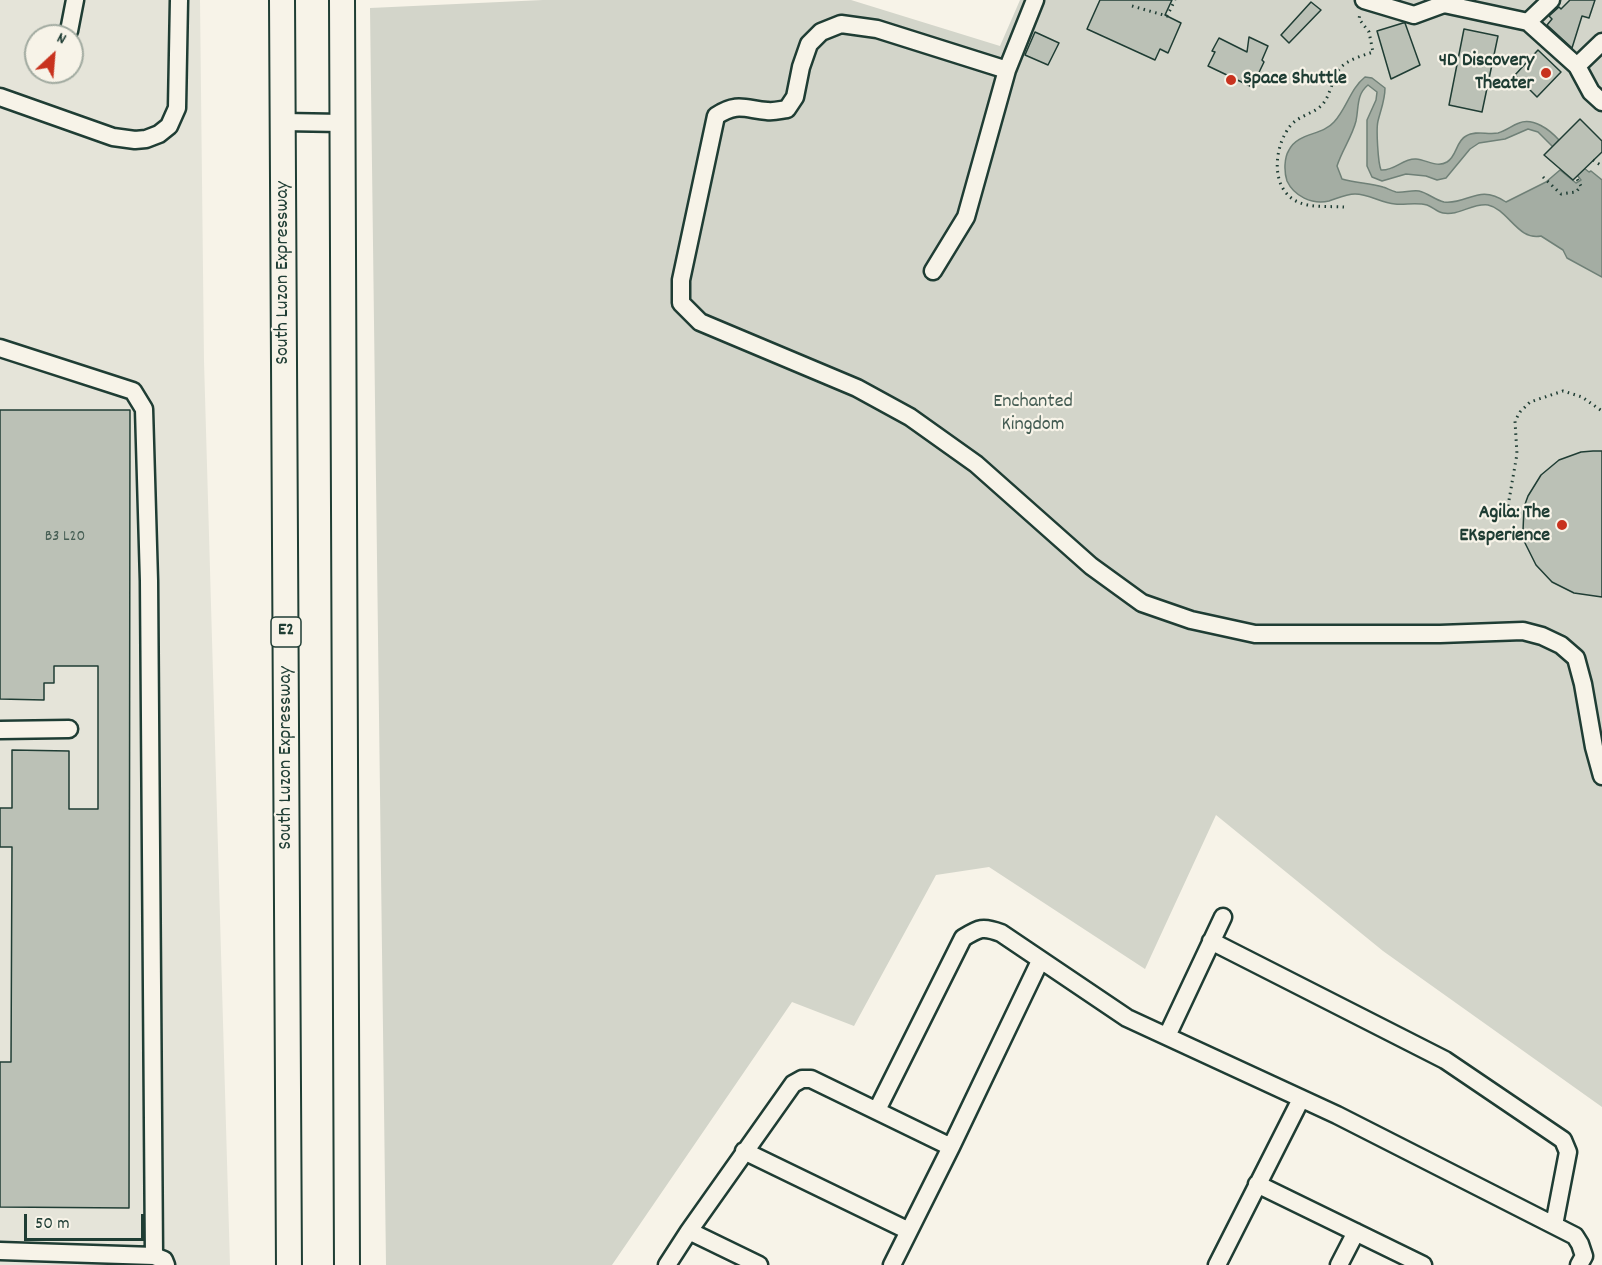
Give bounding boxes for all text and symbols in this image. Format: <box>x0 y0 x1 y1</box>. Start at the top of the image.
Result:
north arrow <box>24 24 84 84</box>
text: N <box>53 27 70 51</box>
place label: 4D Discovery Theater <box>1439 50 1534 97</box>
marker: 4D Discovery Theater <box>1539 66 1553 80</box>
place label: Space Shuttle <box>1243 68 1347 92</box>
marker: Space Shuttle <box>1224 73 1238 87</box>
street label: South Luzon Expressway <box>272 181 296 365</box>
park label: Enchanted Kingdom <box>993 391 1073 438</box>
place label: Agila: The EKsperience <box>1459 502 1550 549</box>
marker: Agila: The EKsperience <box>1555 518 1569 532</box>
house number: B3 L20 <box>45 528 85 548</box>
road number: E2 <box>271 617 301 647</box>
street label: South Luzon Expressway <box>275 666 299 850</box>
scale bar <box>27 1202 147 1240</box>
text: 50 m <box>35 1212 70 1237</box>

